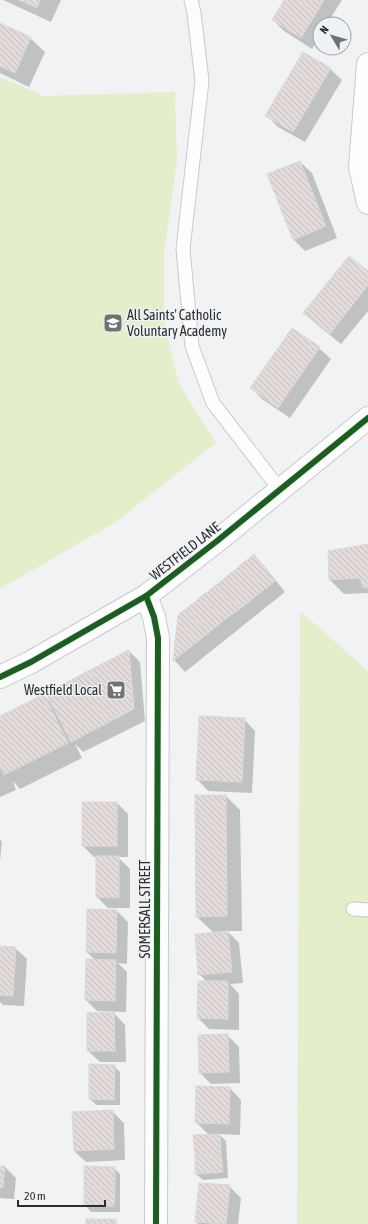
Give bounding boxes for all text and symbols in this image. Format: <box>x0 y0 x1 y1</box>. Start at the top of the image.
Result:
north arrow <box>312 16 352 56</box>
text: N <box>317 24 331 36</box>
place label: All Saints' Catholic Voluntary Academy <box>127 307 227 339</box>
school or university icon: All Saints' Catholic Voluntary Academy <box>102 312 124 334</box>
street label: WESTFIELD LANE <box>147 519 223 583</box>
supermarket icon: Westfield Local <box>105 679 127 701</box>
place label: Westfield Local <box>24 682 102 698</box>
street label: SOMERSALL STREET <box>137 860 153 959</box>
scale bar <box>18 1182 105 1208</box>
text: 20 m <box>24 1189 46 1203</box>

